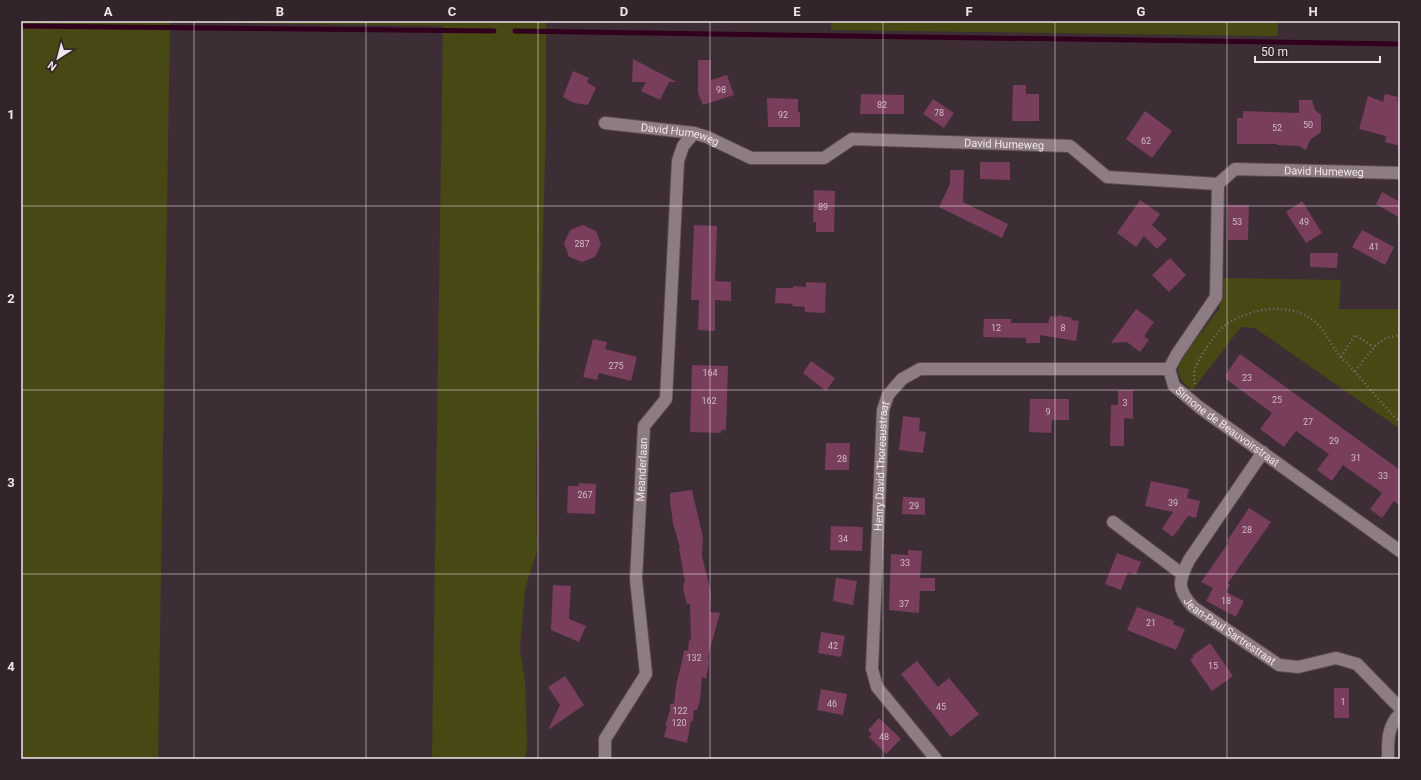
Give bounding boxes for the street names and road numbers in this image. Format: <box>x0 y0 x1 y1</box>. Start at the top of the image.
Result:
street label: David Humeweg <box>640 121 721 149</box>
street label: David Humeweg <box>964 137 1044 152</box>
street label: David Humeweg <box>1284 164 1364 179</box>
street label: Simone de Beauvoirstraat <box>1173 384 1282 470</box>
street label: Henry David Thoreaustraat <box>872 399 893 531</box>
street label: Meanderlaan <box>634 437 650 502</box>
street label: Jean-Paul Sartrestraat <box>1181 595 1278 668</box>

